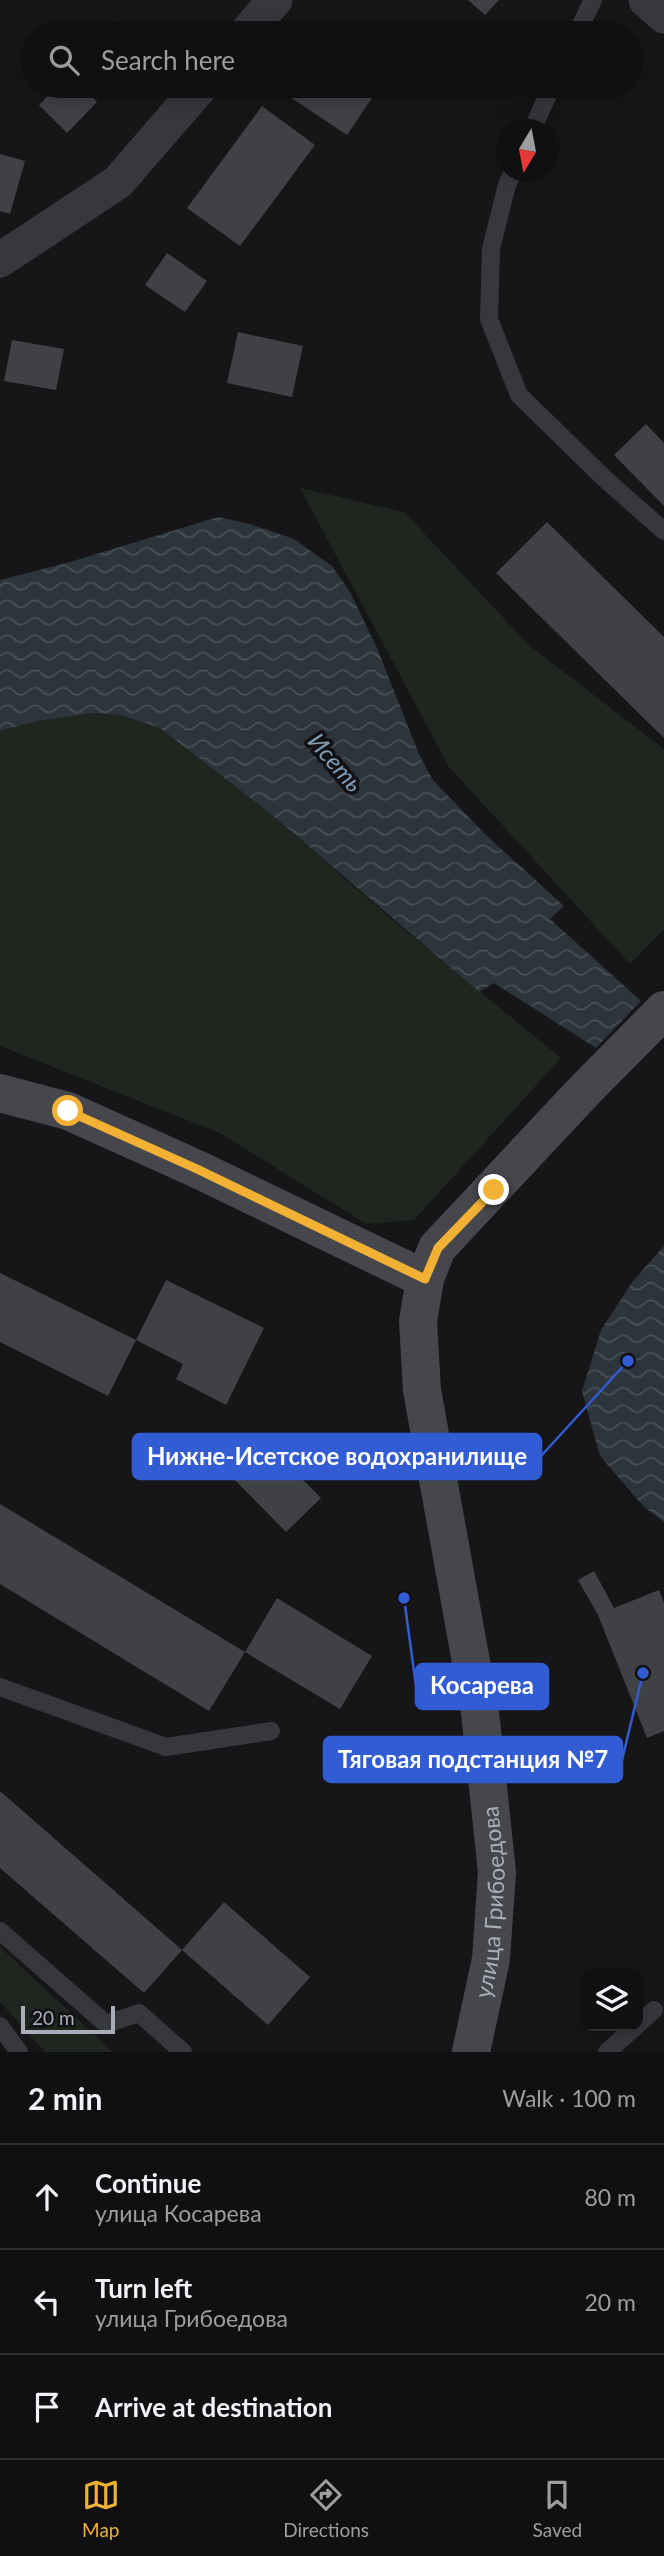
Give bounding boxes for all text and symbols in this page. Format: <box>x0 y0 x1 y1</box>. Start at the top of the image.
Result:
search box <box>21 21 643 98</box>
icon: search <box>45 41 83 79</box>
text: Search here <box>101 44 235 76</box>
north arrow <box>496 119 559 182</box>
water label: Исеть <box>303 727 370 797</box>
route start <box>52 1095 83 1126</box>
route end <box>478 1174 509 1205</box>
callout: Нижне-Исетское водохранилище <box>133 1434 541 1479</box>
text: Нижне-Исетское водохранилище <box>147 1441 527 1470</box>
callout: Косарева <box>416 1664 548 1709</box>
text: Косарева <box>430 1670 534 1699</box>
callout: Тяговая подстанция №7 <box>324 1737 622 1782</box>
text: Тяговая подстанция №7 <box>338 1744 608 1773</box>
street label: улица Грибоедова <box>468 1805 510 2001</box>
map controls <box>580 1968 643 2031</box>
button: layers <box>580 1968 643 2031</box>
scale bar <box>21 2003 116 2035</box>
text: 20 m <box>32 2006 75 2029</box>
text: 2 min <box>28 2080 102 2116</box>
text: Walk · 100 m <box>502 2084 636 2112</box>
text: Continue <box>95 2167 201 2199</box>
icon: ahead <box>28 2178 66 2216</box>
text: 80 m <box>585 2183 636 2211</box>
text: улица Косарева <box>95 2199 262 2227</box>
text: Turn left <box>95 2272 192 2304</box>
icon: left <box>28 2283 66 2321</box>
text: 20 m <box>585 2288 636 2316</box>
text: улица Грибоедова <box>95 2304 288 2332</box>
icon: arrive <box>28 2388 66 2426</box>
text: Arrive at destination <box>95 2391 332 2423</box>
tab: Map <box>82 2476 120 2541</box>
tab: Directions <box>283 2476 369 2541</box>
tab: Saved <box>533 2476 582 2541</box>

